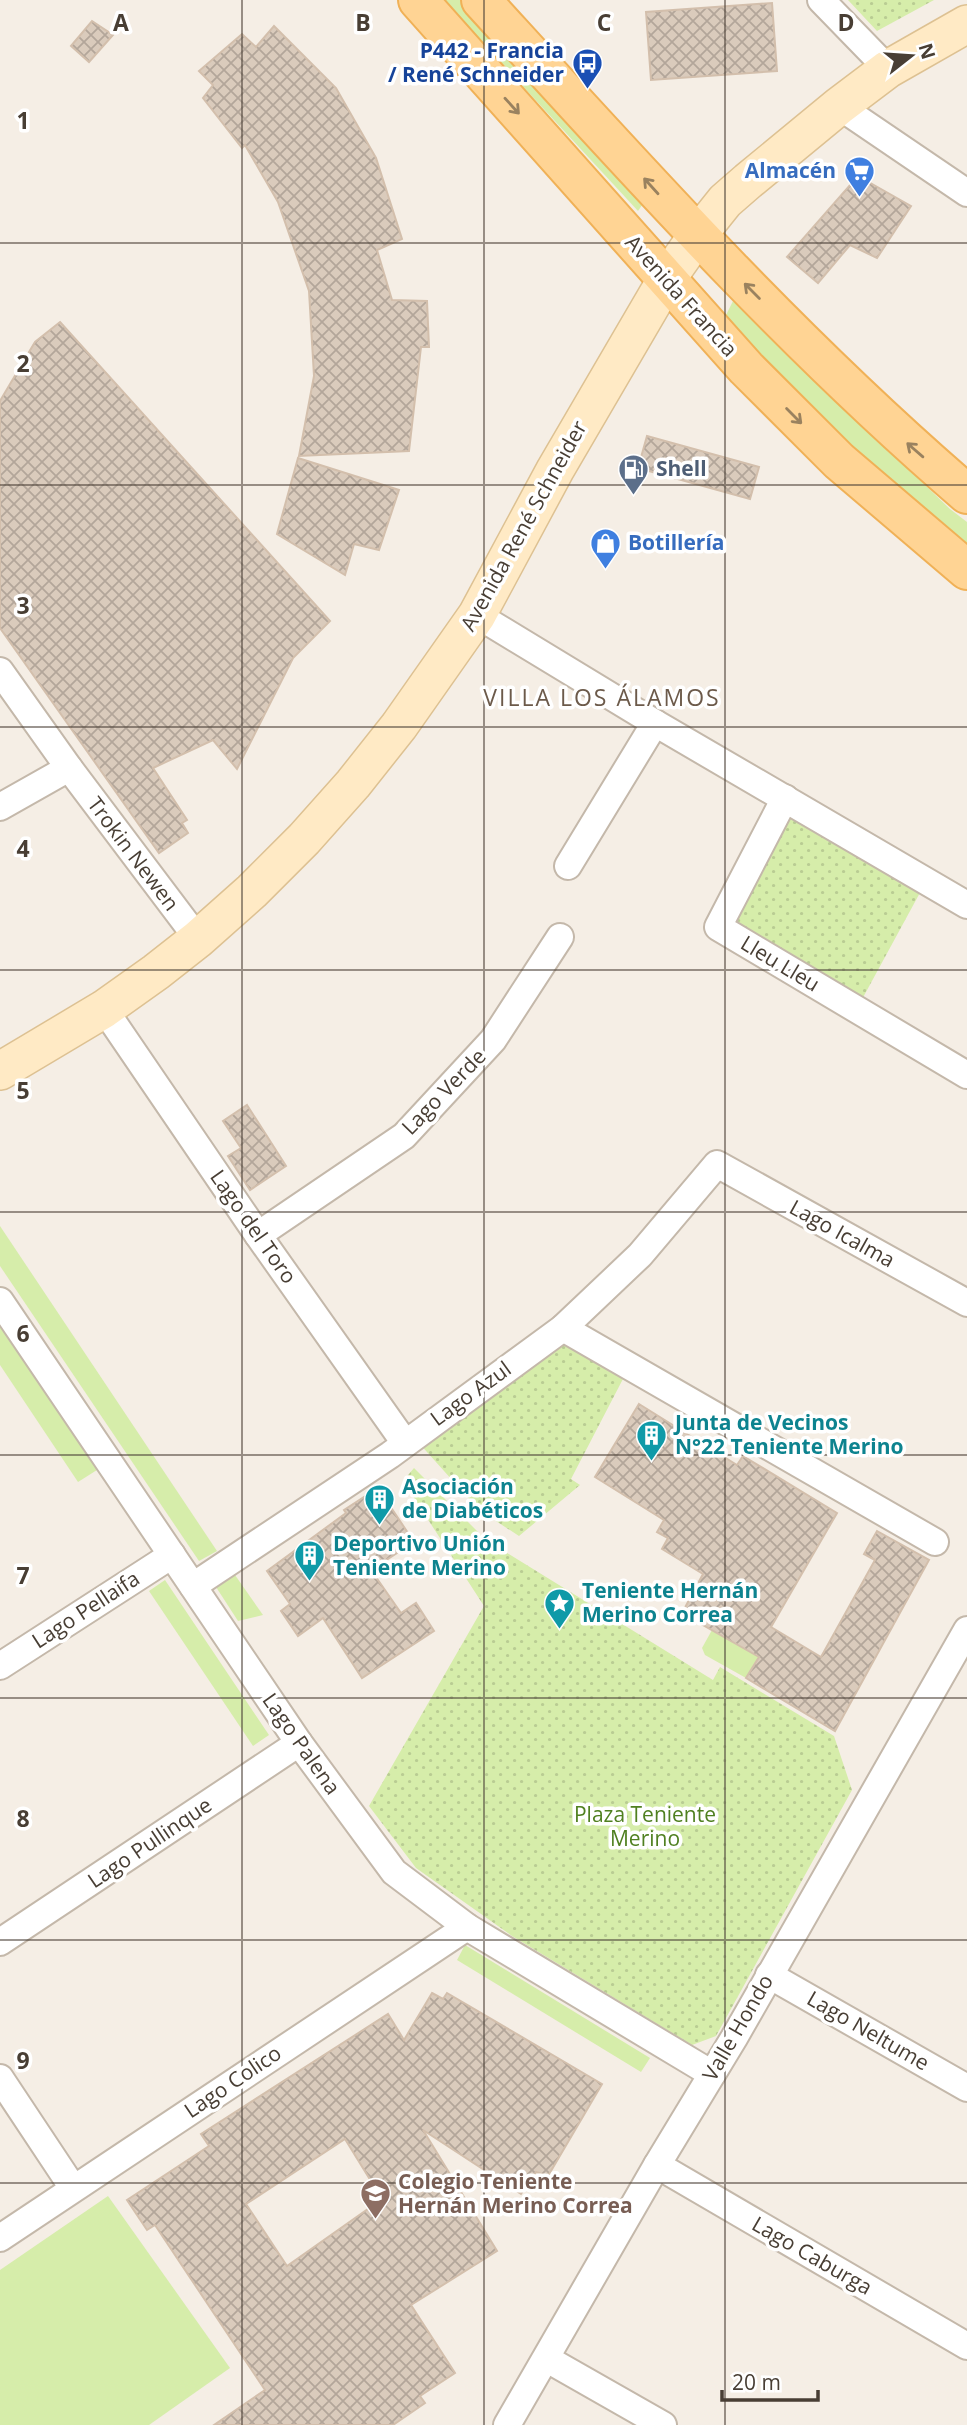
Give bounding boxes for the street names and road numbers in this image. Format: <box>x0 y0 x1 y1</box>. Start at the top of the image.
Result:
street label: Avenida Francia <box>620 228 744 362</box>
street label: Avenida René Schneider <box>454 415 593 636</box>
street label: Trokin Newen <box>82 791 186 916</box>
street label: Lleu Lleu <box>736 929 825 998</box>
street label: Lago Verde <box>395 1042 491 1140</box>
street label: Lago del Toro <box>204 1164 303 1289</box>
street label: Lago Icalma <box>785 1193 900 1274</box>
street label: Lago Azul <box>424 1354 516 1432</box>
street label: Lago Pellaifa <box>26 1564 145 1654</box>
street label: Lago Palena <box>256 1687 347 1800</box>
street label: Lago Pullinque <box>82 1790 217 1894</box>
street label: Valle Hondo <box>695 1969 779 2086</box>
street label: Lago Neltume <box>802 1984 935 2076</box>
street label: Lago Colico <box>178 2038 286 2124</box>
street label: Lago Caburga <box>747 2209 878 2301</box>

